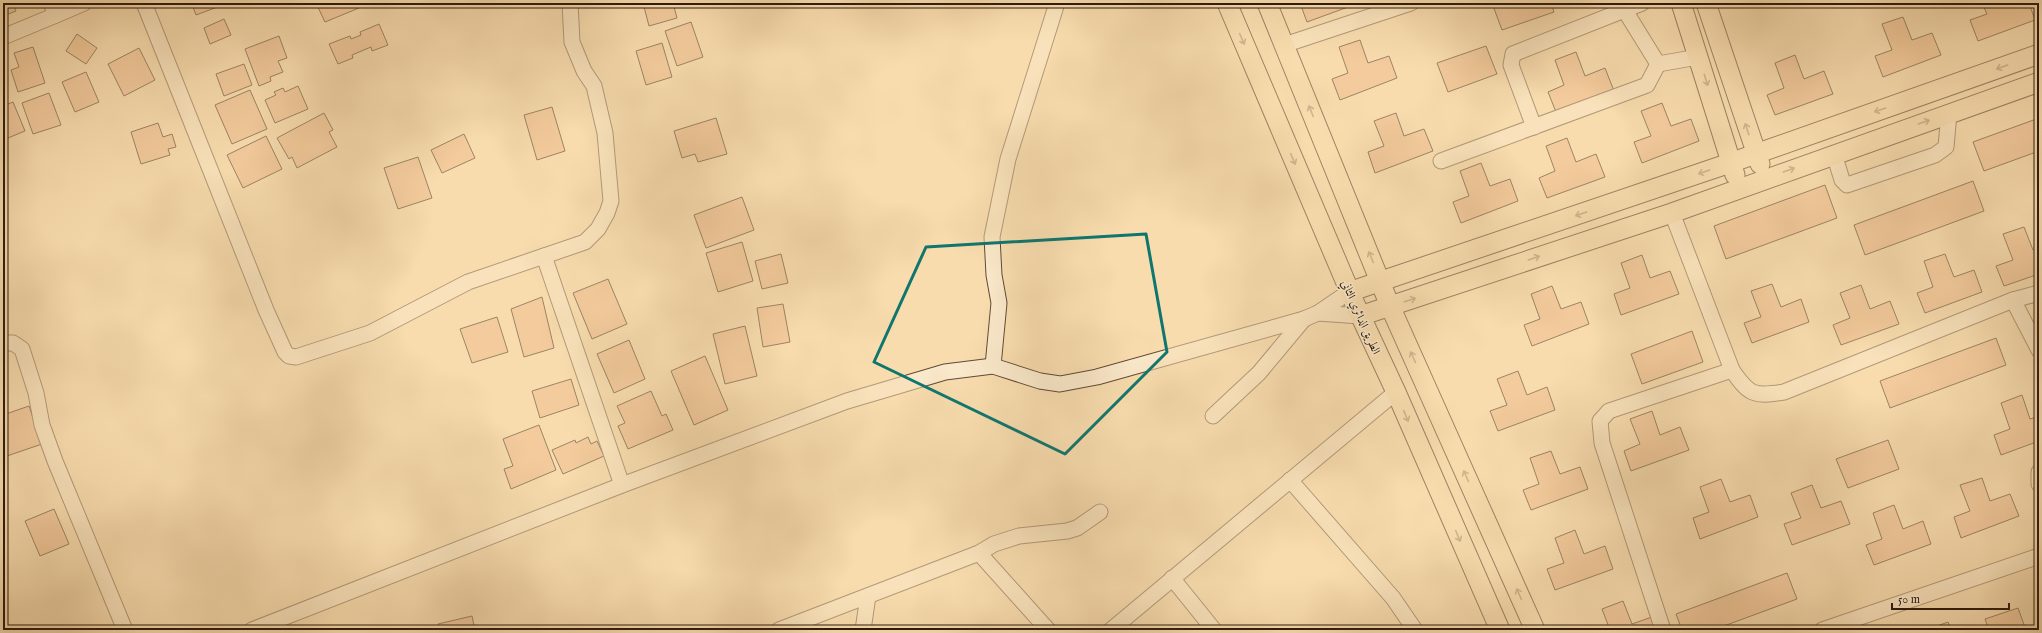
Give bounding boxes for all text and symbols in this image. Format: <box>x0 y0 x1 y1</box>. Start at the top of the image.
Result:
one-way arrow <box>1239 32 1247 44</box>
one-way arrow <box>1996 64 2009 71</box>
one-way arrow <box>1703 74 1710 87</box>
one-way arrow <box>1307 106 1315 118</box>
one-way arrow <box>1873 107 1886 114</box>
one-way arrow <box>1918 117 1930 125</box>
one-way arrow <box>1743 123 1751 135</box>
one-way arrow <box>1290 152 1297 164</box>
one-way arrow <box>1782 166 1794 174</box>
one-way arrow <box>1698 169 1711 176</box>
one-way arrow <box>1576 211 1588 219</box>
one-way arrow <box>1367 252 1375 264</box>
one-way arrow <box>1527 254 1539 262</box>
street label: الطريق الدائري الثاني <box>1336 278 1384 358</box>
one-way arrow <box>1404 296 1417 303</box>
one-way arrow <box>1409 352 1416 364</box>
one-way arrow <box>1403 410 1410 422</box>
one-way arrow <box>1461 470 1469 482</box>
one-way arrow <box>1454 529 1462 541</box>
scale bar <box>1892 585 2009 611</box>
one-way arrow <box>1515 589 1522 601</box>
text: 50 m <box>1898 592 1920 607</box>

